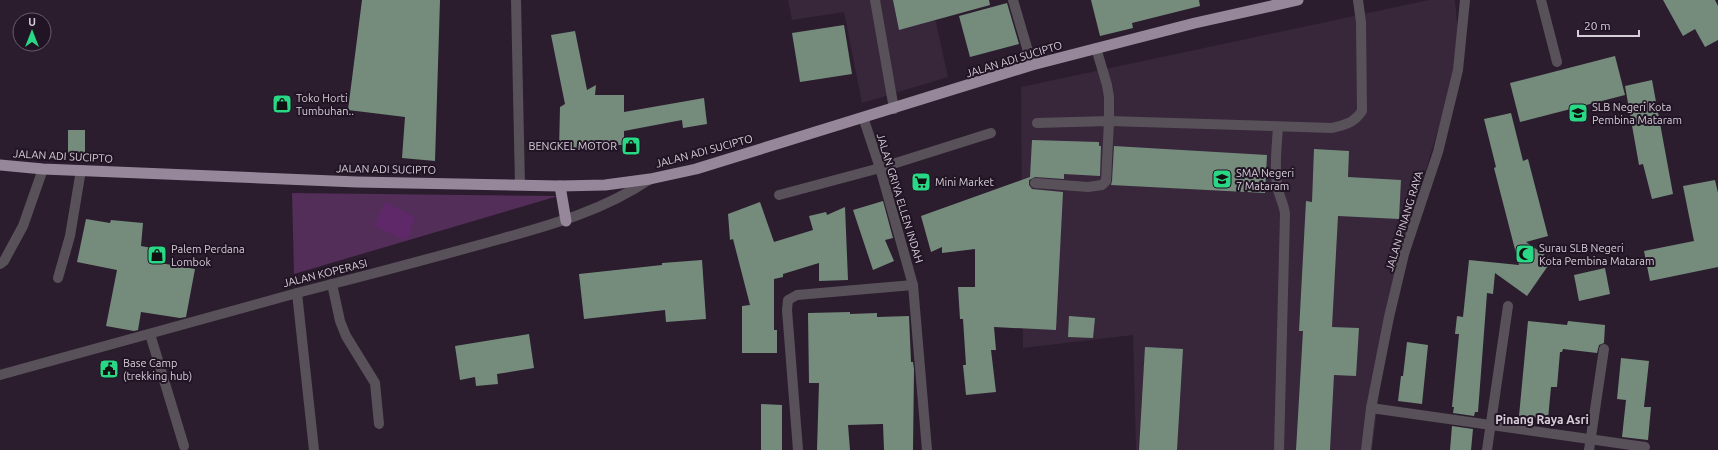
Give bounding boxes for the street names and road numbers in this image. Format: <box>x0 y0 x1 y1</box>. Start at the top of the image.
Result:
street label: JALAN ADI SUCIPTO <box>964 39 1064 79</box>
street label: JALAN ADI SUCIPTO <box>654 132 754 170</box>
street label: JALAN GRIYA ELLEN INDAH <box>874 132 926 264</box>
street label: JALAN ADI SUCIPTO <box>13 147 113 165</box>
street label: JALAN ADI SUCIPTO <box>336 162 436 176</box>
street label: JALAN PINANG RAYA <box>1383 169 1425 273</box>
street label: JALAN KOPERASI <box>281 257 369 289</box>

